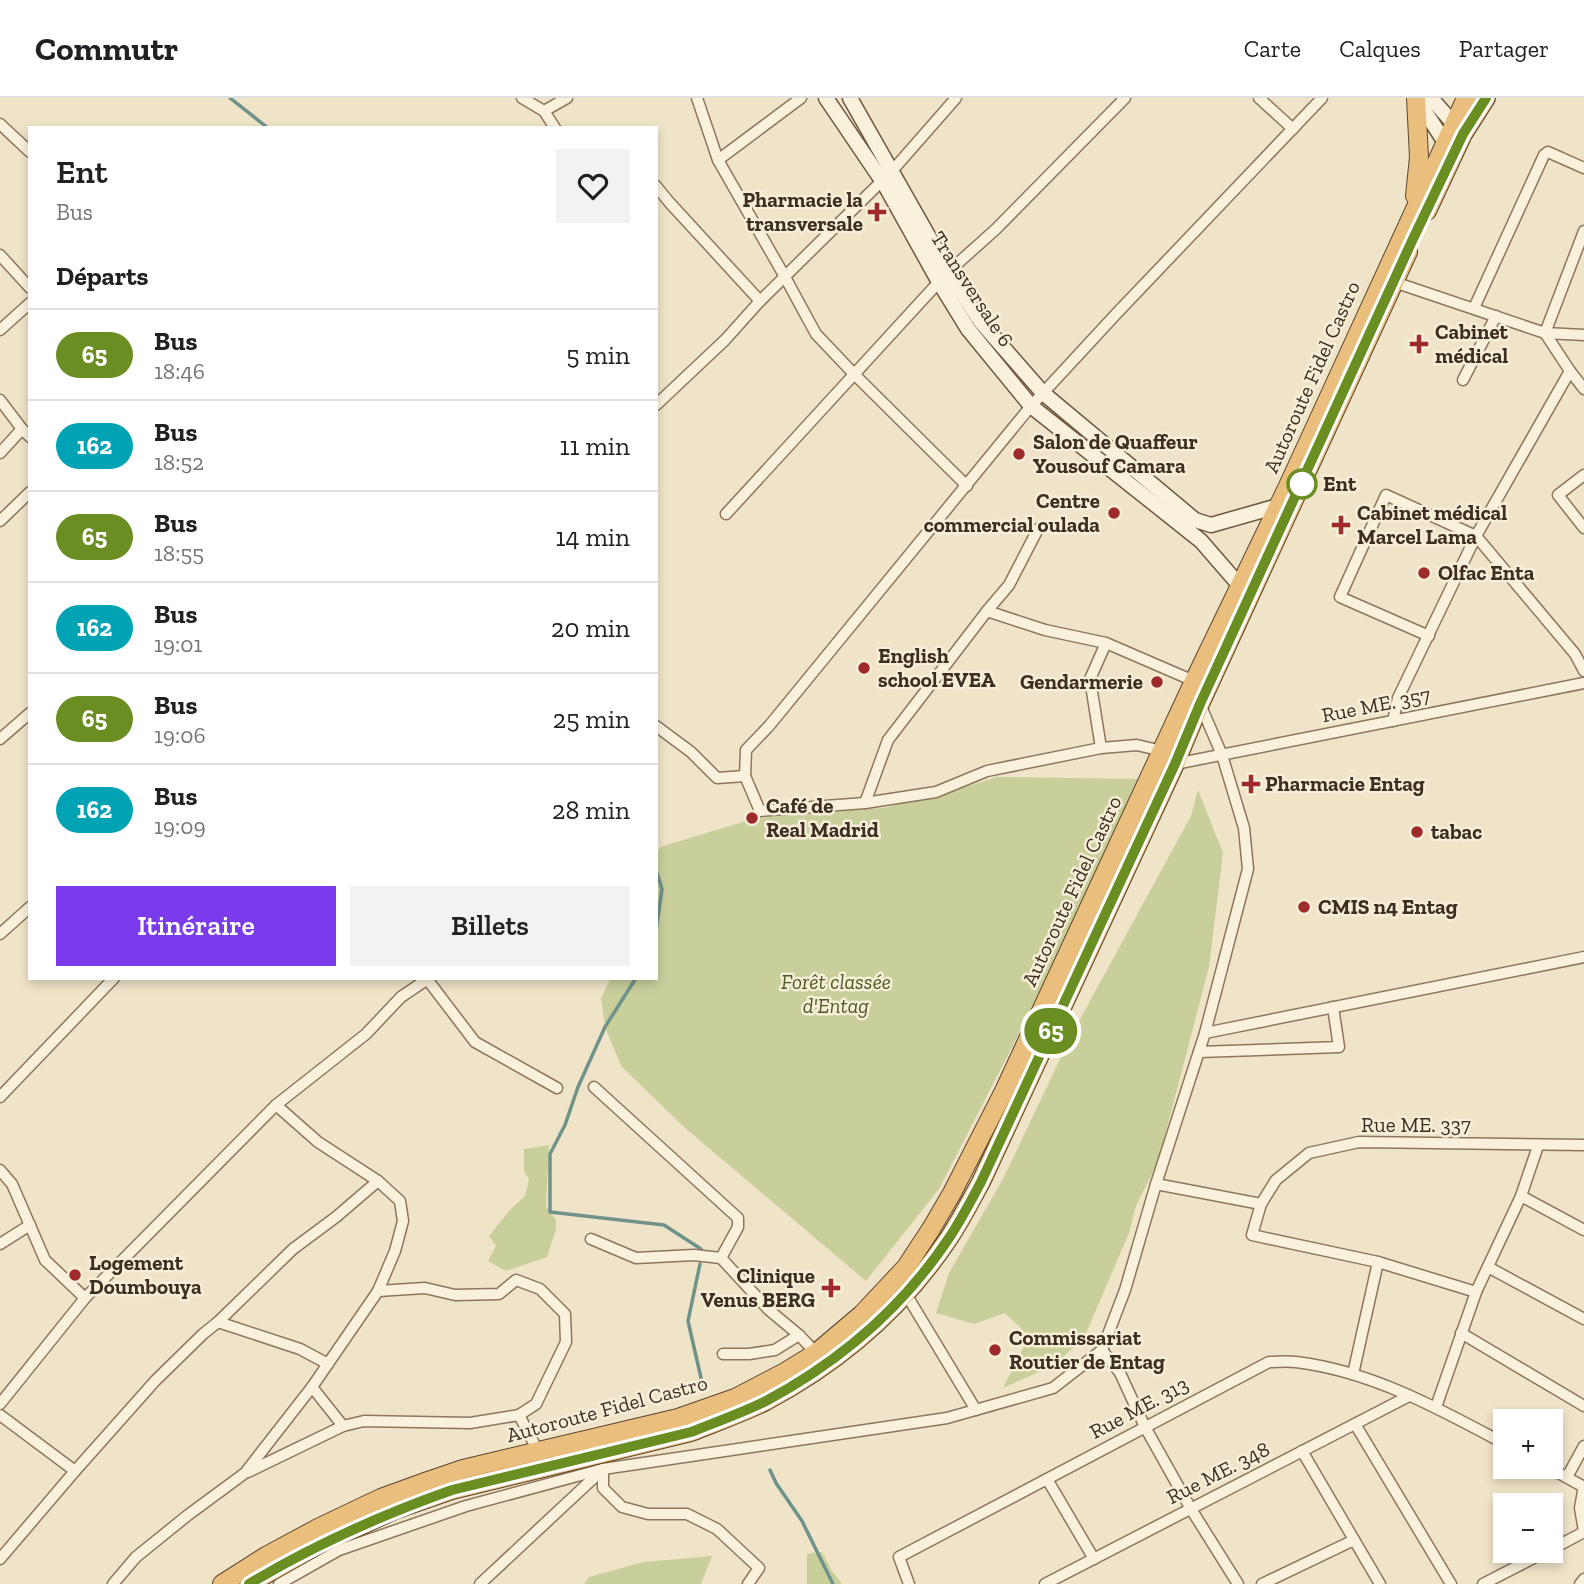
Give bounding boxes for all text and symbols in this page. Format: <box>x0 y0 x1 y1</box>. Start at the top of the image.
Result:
text: Commutr <box>35 29 178 68</box>
text: Carte <box>1244 34 1301 63</box>
text: Calques <box>1339 34 1421 63</box>
text: Partager <box>1459 34 1549 63</box>
button: heart <box>556 149 630 223</box>
text: Ent <box>56 152 108 191</box>
place label: Pharmacie la transversale <box>742 187 863 236</box>
text: Bus <box>56 198 93 226</box>
marker: Pharmacie la transversale <box>869 204 885 220</box>
street label: Transversale 6 <box>926 226 1019 351</box>
text: Départs <box>56 260 148 292</box>
street label: Autoroute Fidel Castro <box>1258 277 1365 476</box>
place label: Cabinet médical <box>1435 319 1509 368</box>
text: Bus <box>154 325 197 357</box>
marker: Cabinet médical <box>1409 334 1429 354</box>
text: 5 min <box>566 339 630 371</box>
text: 65 <box>82 340 107 369</box>
text: 18:46 <box>154 357 205 385</box>
text: Bus <box>154 416 197 448</box>
place label: Salon de Quaffeur Yousouf Camara <box>1033 429 1198 478</box>
text: 11 min <box>559 430 630 462</box>
text: 162 <box>77 431 112 460</box>
marker: Salon de Quaffeur Yousouf Camara <box>1011 446 1027 462</box>
text: 18:52 <box>154 448 204 476</box>
marker: Ent <box>1287 469 1317 499</box>
place label: Ent <box>1323 471 1357 496</box>
place label: Centre commercial oulada <box>924 488 1100 537</box>
place label: Cabinet médical Marcel Lama <box>1357 500 1507 549</box>
marker: Centre commercial oulada <box>1106 505 1122 521</box>
text: Bus <box>154 507 197 539</box>
marker: Cabinet médical Marcel Lama <box>1331 515 1351 535</box>
text: 14 min <box>555 521 630 553</box>
text: 65 <box>82 522 107 551</box>
text: 18:55 <box>154 539 204 567</box>
place label: Olfac Enta <box>1438 560 1535 585</box>
marker: Olfac Enta <box>1416 565 1432 581</box>
text: Bus <box>154 598 197 630</box>
text: 20 min <box>551 612 630 644</box>
text: 162 <box>77 613 112 642</box>
text: 19:01 <box>154 630 202 658</box>
place label: English school EVEA <box>878 643 996 692</box>
marker: English school EVEA <box>856 660 872 676</box>
place label: Gendarmerie <box>1020 669 1143 694</box>
marker: Gendarmerie <box>1149 674 1165 690</box>
street label: Rue ME. 357 <box>1319 682 1433 727</box>
text: Bus <box>154 689 197 721</box>
text: 25 min <box>553 703 630 735</box>
text: 65 <box>82 704 107 733</box>
text: 19:06 <box>154 721 206 749</box>
place label: Pharmacie Entag <box>1265 771 1425 796</box>
marker: Pharmacie Entag <box>1243 776 1259 792</box>
text: Bus <box>154 780 197 812</box>
street label: Autoroute Fidel Castro <box>1016 792 1127 990</box>
place label: Café de Real Madrid <box>766 793 879 842</box>
text: 28 min <box>552 794 630 826</box>
text: 162 <box>77 795 112 824</box>
marker: Café de Real Madrid <box>744 810 760 826</box>
text: 19:09 <box>154 812 206 840</box>
place label: tabac <box>1431 819 1482 844</box>
marker: tabac <box>1409 824 1425 840</box>
button: Itinéraire <box>56 886 336 966</box>
button: Billets <box>350 886 630 966</box>
place label: CMIS n4 Entag <box>1318 894 1458 919</box>
marker: CMIS n4 Entag <box>1296 899 1312 915</box>
park label: Forêt classée d'Entag <box>781 969 891 1018</box>
line badge: 65 <box>1020 1008 1082 1054</box>
text: 65 <box>1038 1016 1064 1045</box>
street label: Rue ME. 337 <box>1361 1112 1471 1137</box>
place label: Logement Doumbouya <box>89 1250 202 1299</box>
place label: Clinique Venus BERG <box>701 1263 815 1312</box>
marker: Logement Doumbouya <box>67 1267 83 1283</box>
marker: Clinique Venus BERG <box>821 1278 841 1298</box>
place label: Commissariat Routier de Entag <box>1009 1325 1165 1374</box>
marker: Commissariat Routier de Entag <box>987 1342 1003 1358</box>
street label: Autoroute Fidel Castro <box>504 1370 710 1447</box>
street label: Rue ME. 313 <box>1085 1371 1192 1444</box>
map controls <box>1493 1409 1563 1563</box>
button: + <box>1493 1409 1563 1479</box>
street label: Rue ME. 348 <box>1162 1436 1273 1509</box>
button: − <box>1493 1493 1563 1563</box>

